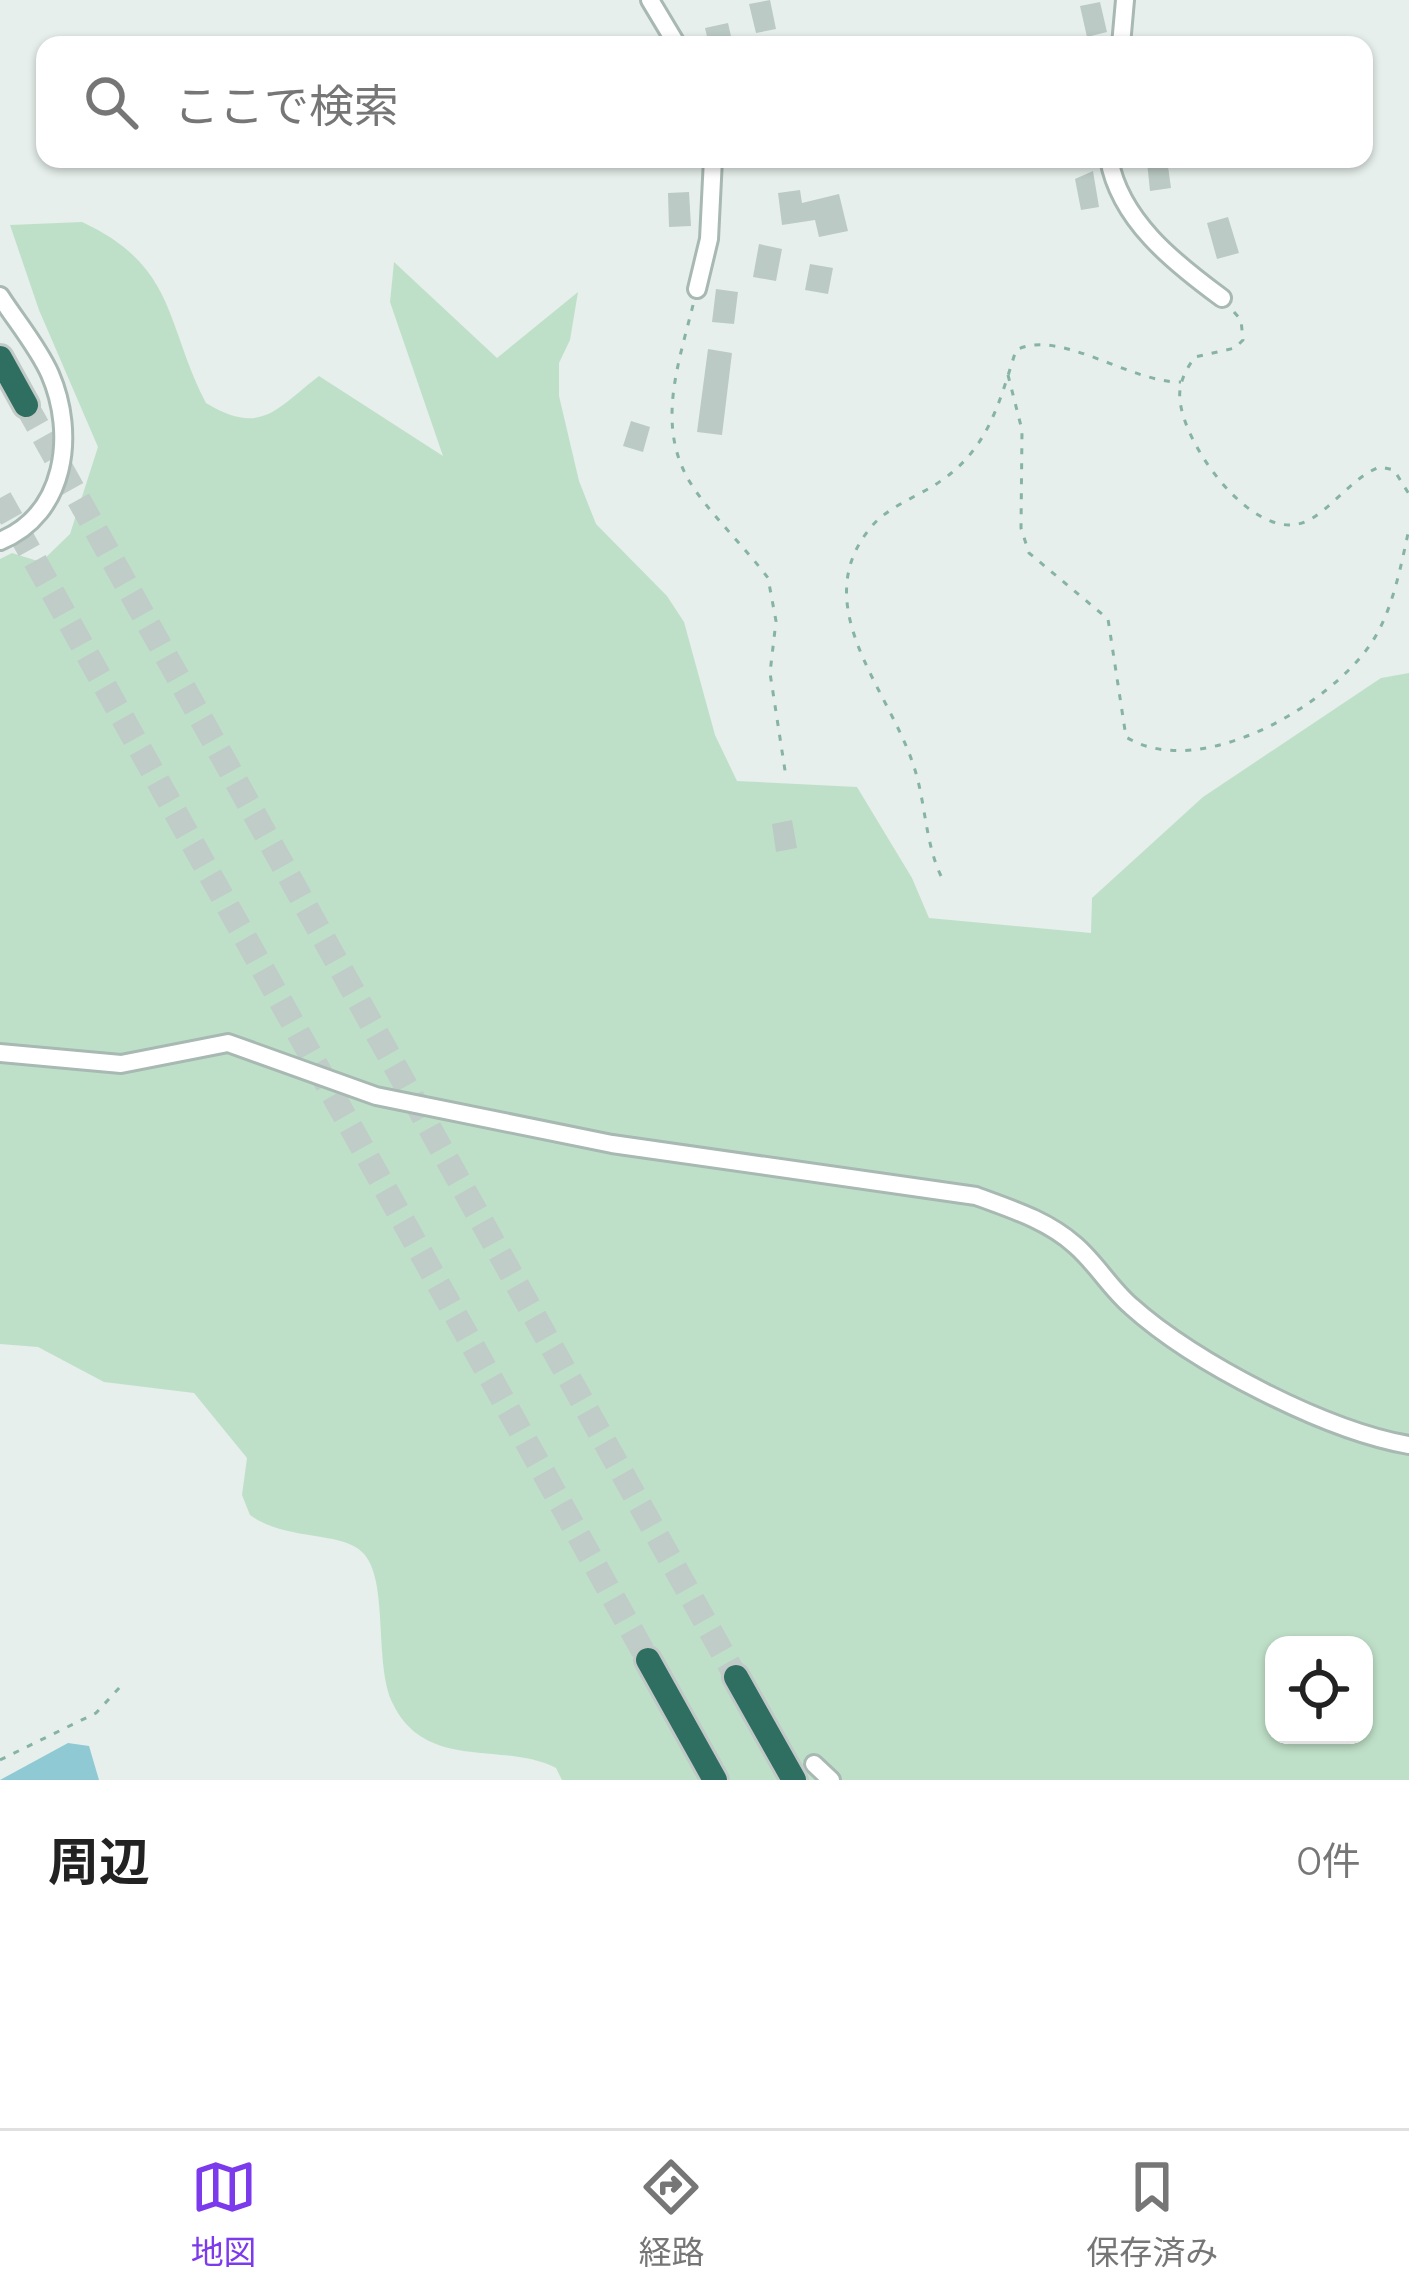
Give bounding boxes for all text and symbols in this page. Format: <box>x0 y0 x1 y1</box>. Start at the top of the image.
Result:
search box <box>36 36 1373 168</box>
icon: search <box>78 69 144 135</box>
text: ここで検索 <box>174 78 399 133</box>
map controls <box>1265 1636 1373 1744</box>
button: locate <box>1265 1636 1373 1744</box>
text: 周辺 <box>48 1831 150 1893</box>
text: 0件 <box>1296 1837 1361 1885</box>
tab: 地図 <box>191 2154 257 2274</box>
tab: 経路 <box>638 2154 704 2274</box>
tab: 保存済み <box>1086 2154 1218 2274</box>

